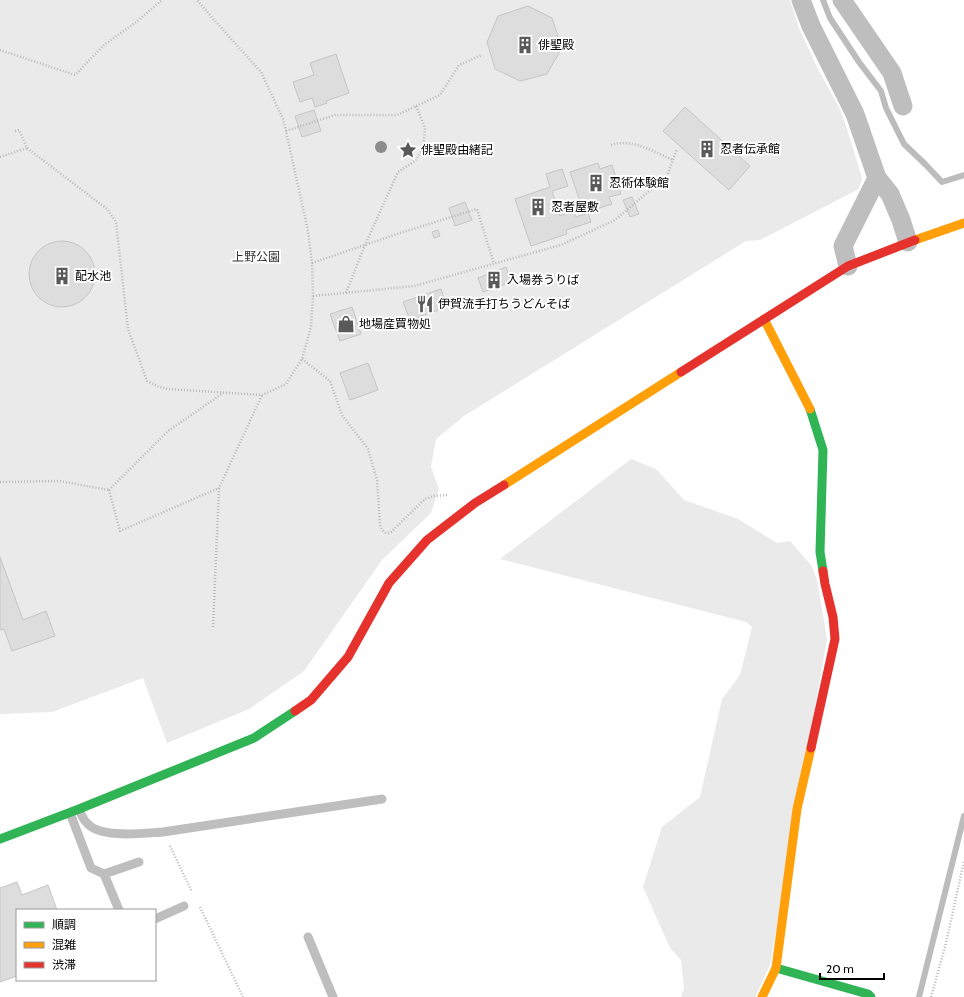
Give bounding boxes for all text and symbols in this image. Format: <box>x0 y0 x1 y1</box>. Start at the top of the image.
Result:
building icon: 俳聖殿 <box>515 35 535 55</box>
place label: 俳聖殿 <box>538 37 574 52</box>
building icon: 忍者伝承館 <box>697 139 717 159</box>
place icon: 俳聖殿由緒記 <box>398 140 418 160</box>
place label: 忍者伝承館 <box>720 141 780 156</box>
place label: 俳聖殿由緒記 <box>421 142 493 157</box>
building icon: 忍術体験館 <box>586 173 606 193</box>
place label: 忍術体験館 <box>609 175 669 190</box>
building icon: 忍者屋敷 <box>528 197 548 217</box>
place label: 忍者屋敷 <box>551 199 599 214</box>
park label: 上野公園 <box>232 249 280 264</box>
building icon: 配水池 <box>52 266 72 286</box>
place label: 配水池 <box>75 268 111 283</box>
building icon: 入場券うりば <box>484 270 504 290</box>
place label: 入場券うりば <box>507 272 579 287</box>
restaurant icon: 伊賀流手打ちうどんそば <box>415 294 435 314</box>
place label: 伊賀流手打ちうどんそば <box>438 296 570 311</box>
shop icon: 地場産買物処 <box>336 314 356 334</box>
place label: 地場産買物処 <box>359 316 431 331</box>
legend <box>16 909 156 981</box>
text: 順調 <box>52 917 76 932</box>
text: 混雑 <box>52 937 76 952</box>
scale bar <box>820 955 884 981</box>
text: 渋滞 <box>52 957 76 972</box>
text: 20 m <box>826 961 854 976</box>

